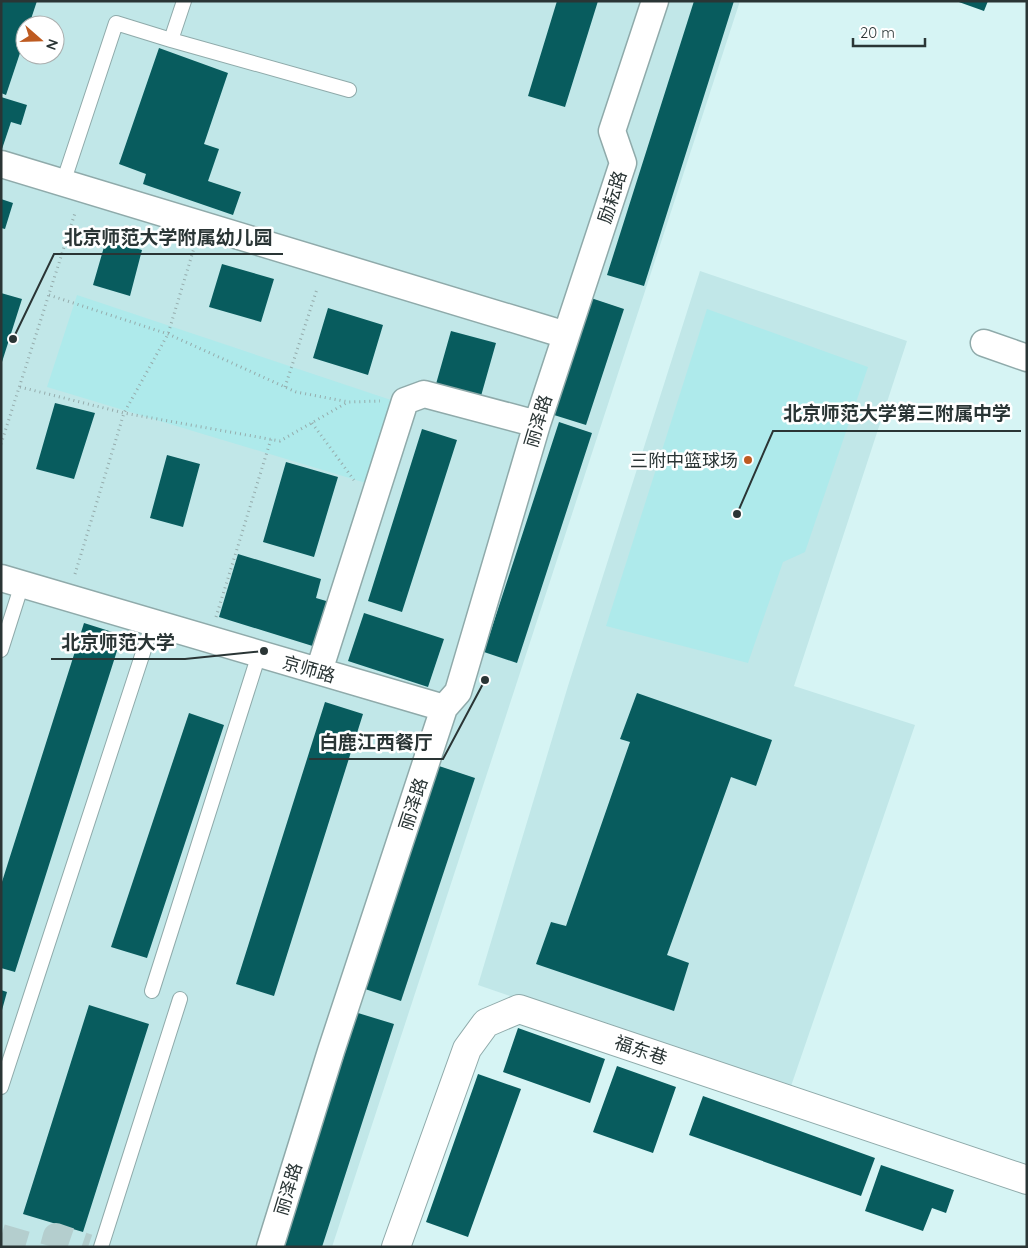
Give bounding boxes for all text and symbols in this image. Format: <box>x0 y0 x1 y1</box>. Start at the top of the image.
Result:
north arrow <box>15 15 65 65</box>
scale bar <box>853 15 926 47</box>
text: 20 m <box>860 23 895 42</box>
text: N <box>42 37 62 52</box>
street label: 励耘路 <box>593 168 631 226</box>
callout: 北京师范大学附属幼儿园 <box>54 220 283 254</box>
text: 北京师范大学附属幼儿园 <box>63 225 273 249</box>
street label: 丽泽路 <box>519 392 557 450</box>
callout: 北京师范大学第三附属中学 <box>773 397 1021 431</box>
text: 北京师范大学第三附属中学 <box>783 401 1011 425</box>
place label: 三附中篮球场 <box>630 449 738 472</box>
marker: 三附中篮球场 <box>742 454 754 466</box>
callout: 北京师范大学 <box>51 625 185 659</box>
text: 北京师范大学 <box>61 630 175 654</box>
street label: 京师路 <box>280 651 338 687</box>
callout: 白鹿江西餐厅 <box>309 725 443 759</box>
text: 白鹿江西餐厅 <box>319 730 433 754</box>
street label: 丽泽路 <box>394 775 432 833</box>
street label: 福东巷 <box>612 1030 670 1070</box>
street label: 丽泽路 <box>269 1160 307 1218</box>

